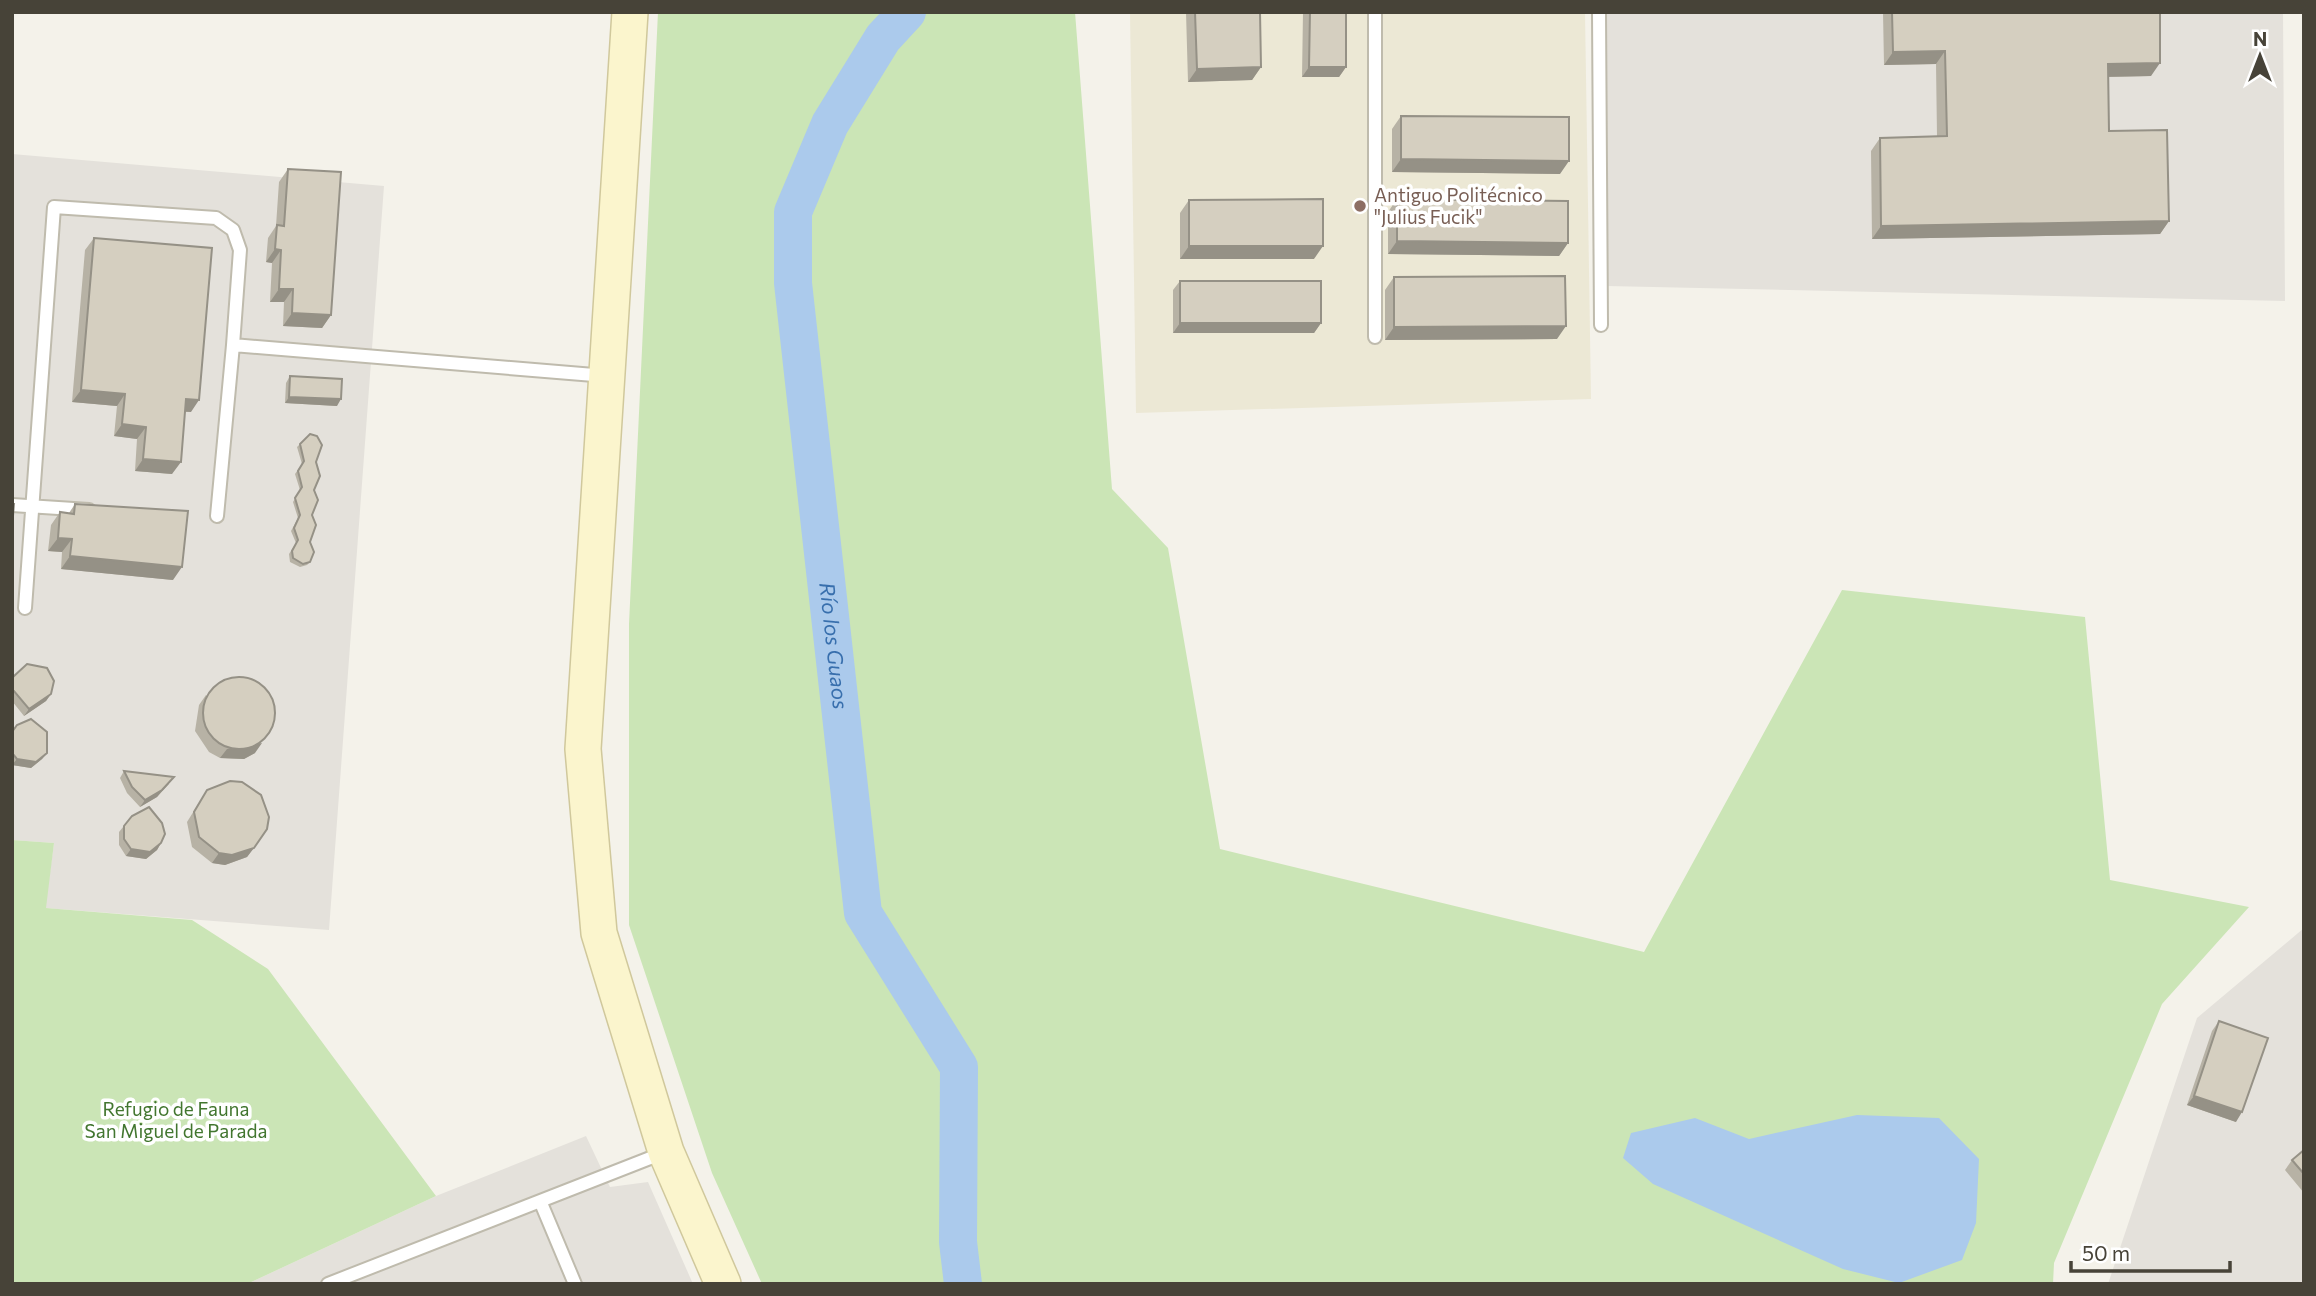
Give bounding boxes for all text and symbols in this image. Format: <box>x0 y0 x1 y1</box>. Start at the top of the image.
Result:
north arrow <box>2225 21 2295 91</box>
text: N <box>2253 27 2267 50</box>
place label: Antiguo Politécnico "Julius Fucik" <box>1374 183 1543 228</box>
marker: Antiguo Politécnico "Julius Fucik" <box>1352 198 1368 214</box>
water label: Río los Guaos <box>815 581 854 710</box>
park label: Refugio de Fauna San Miguel de Parada <box>85 1097 267 1142</box>
scale bar <box>2071 1230 2230 1274</box>
text: 50 m <box>2082 1240 2130 1265</box>

